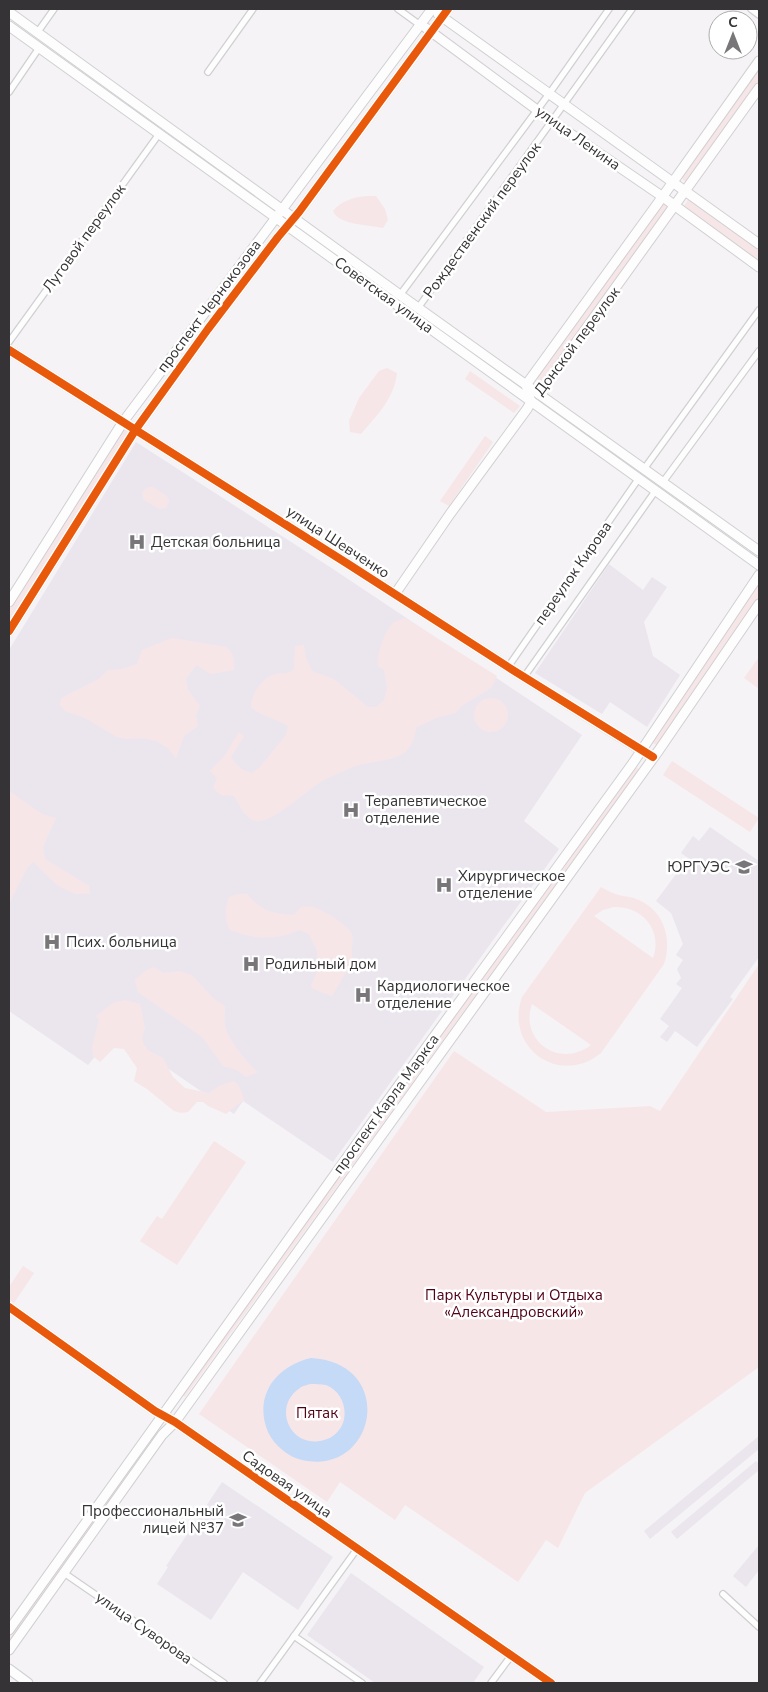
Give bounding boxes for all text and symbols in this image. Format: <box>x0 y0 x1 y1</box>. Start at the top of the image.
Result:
north arrow <box>708 10 758 60</box>
text: С <box>728 13 738 32</box>
street label: улица Ленина <box>532 101 624 175</box>
street label: Рождественский переулок <box>419 138 545 302</box>
street label: Луговой переулок <box>38 180 130 296</box>
street label: проспект Чернокозова <box>152 235 266 377</box>
street label: Советская улица <box>330 252 438 338</box>
street label: Донской переулок <box>530 282 625 399</box>
street label: улица Шевченко <box>282 501 394 583</box>
street label: переулок Кирова <box>530 517 616 629</box>
hospital icon: Детская больница <box>127 532 147 552</box>
place label: Детская больница <box>151 532 281 552</box>
place label: Терапевтическое отделение <box>365 791 487 828</box>
hospital icon: Терапевтическое отделение <box>341 800 361 820</box>
place label: ЮРГУЭС <box>667 857 730 877</box>
school or university icon: ЮРГУЭС <box>734 857 754 877</box>
place label: Хирургическое отделение <box>458 866 565 903</box>
hospital icon: Хирургическое отделение <box>434 875 454 895</box>
hospital icon: Псих. больница <box>42 932 62 952</box>
place label: Псих. больница <box>66 932 177 952</box>
hospital icon: Родильный дом <box>241 954 261 974</box>
place label: Родильный дом <box>265 954 377 974</box>
place label: Кардиологическое отделение <box>377 976 510 1013</box>
hospital icon: Кардиологическое отделение <box>353 985 373 1005</box>
street label: проспект Карла Маркса <box>328 1030 444 1178</box>
park label: Парк Культуры и Отдыха «Александровский» <box>425 1285 603 1322</box>
park label: Пятак <box>296 1403 338 1423</box>
street label: Садовая улица <box>238 1446 336 1522</box>
place label: Профессиональный лицей №37 <box>82 1501 224 1538</box>
school or university icon: Профессиональный лицей №37 <box>228 1510 248 1530</box>
street label: улица Суворова <box>92 1587 196 1669</box>

